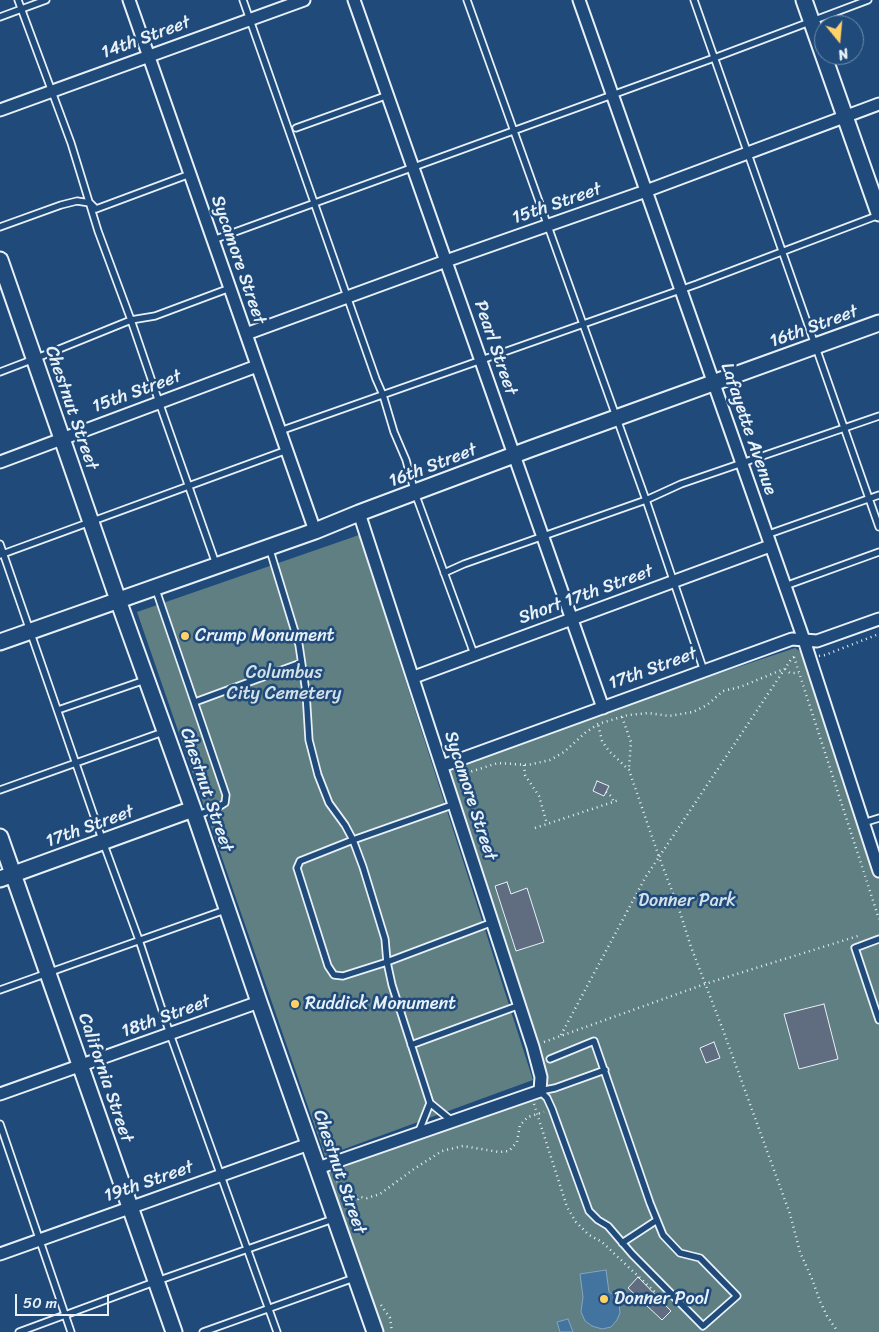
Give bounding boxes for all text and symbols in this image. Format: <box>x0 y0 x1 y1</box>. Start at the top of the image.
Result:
street label: 14th Street <box>98 12 194 64</box>
north arrow <box>814 15 864 65</box>
text: N <box>835 40 852 67</box>
street label: 15th Street <box>510 179 604 229</box>
street label: Sycamore Street <box>206 193 270 327</box>
street label: Pearl Street <box>469 298 521 398</box>
street label: 16th Street <box>767 301 861 353</box>
street label: Chestnut Street <box>40 343 102 473</box>
street label: Lafayette Avenue <box>715 360 781 498</box>
street label: 15th Street <box>90 366 184 418</box>
street label: 16th Street <box>386 439 480 493</box>
street label: Short 17th Street <box>516 561 656 629</box>
place label: Crump Monument <box>195 625 335 647</box>
marker: Crump Monument <box>179 630 191 642</box>
street label: 17th Street <box>606 643 700 695</box>
park label: Columbus City Cemetery <box>227 662 341 704</box>
street label: Chestnut Street <box>175 725 237 855</box>
street label: Sycamore Street <box>439 729 501 863</box>
street label: 17th Street <box>43 801 137 853</box>
park label: Donner Park <box>638 890 736 912</box>
street label: 18th Street <box>119 991 213 1043</box>
place label: Ruddick Monument <box>305 993 456 1015</box>
marker: Ruddick Monument <box>289 998 301 1010</box>
street label: California Street <box>73 1011 137 1145</box>
street label: Chestnut Street <box>308 1107 370 1237</box>
street label: 19th Street <box>101 1157 197 1207</box>
scale bar <box>18 1284 111 1316</box>
place label: Donner Pool <box>614 1288 709 1310</box>
text: 50 m <box>23 1290 57 1316</box>
marker: Donner Pool <box>598 1293 610 1305</box>

